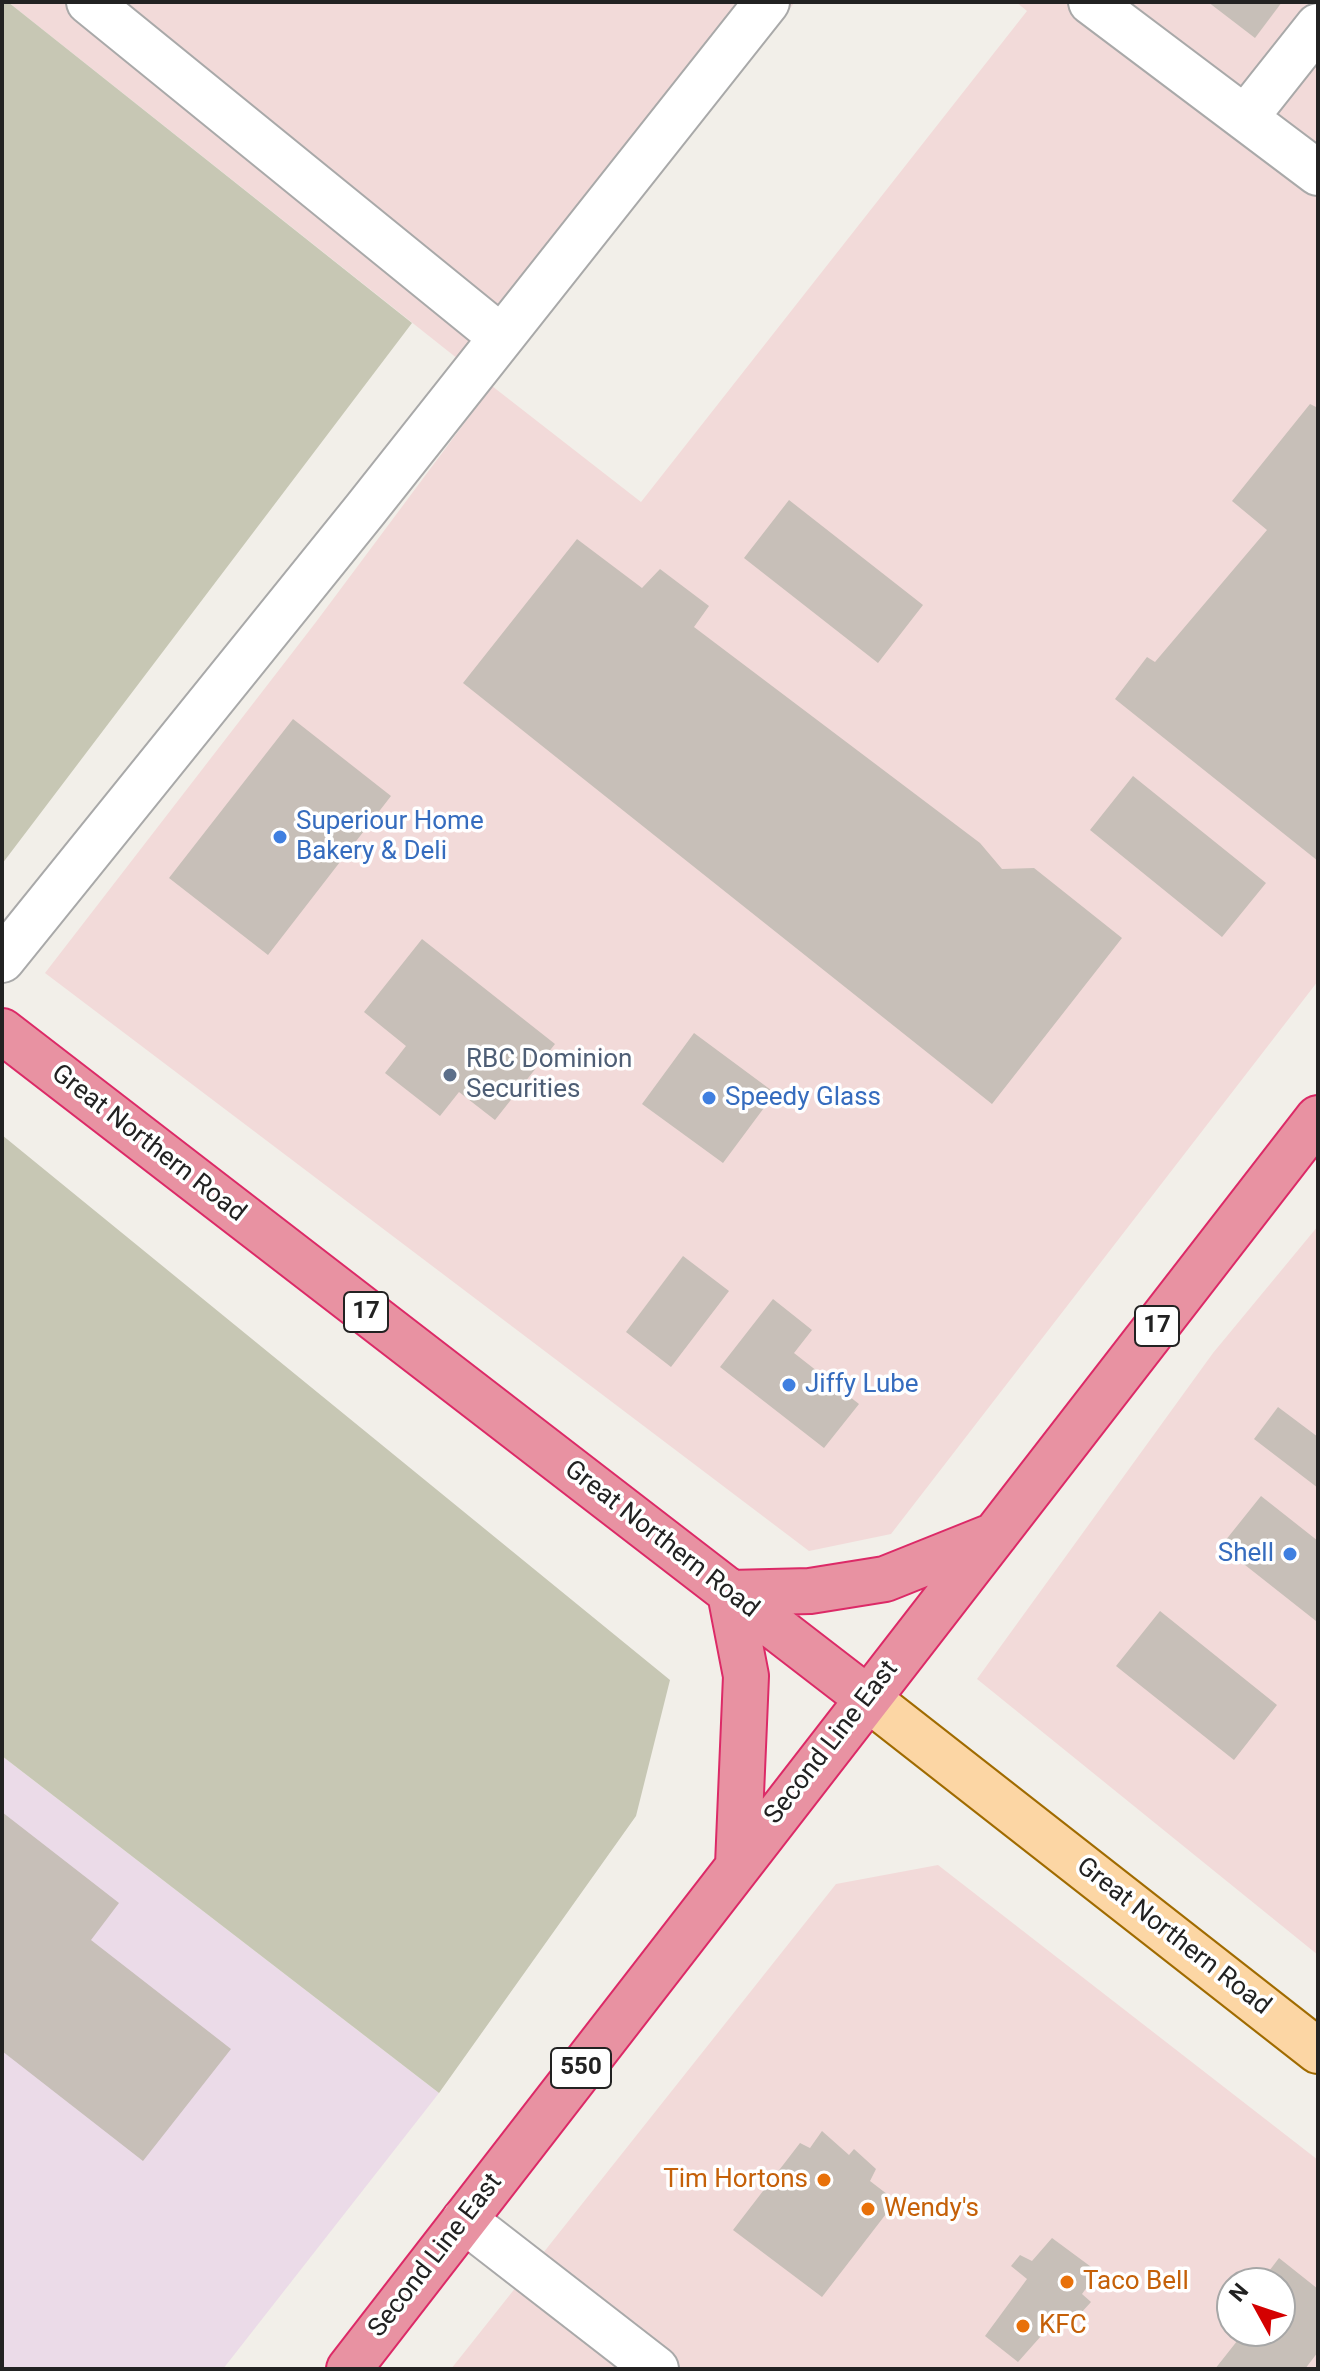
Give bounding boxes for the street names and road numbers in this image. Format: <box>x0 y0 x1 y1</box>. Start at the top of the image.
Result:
street label: Great Northern Road <box>45 1058 251 1230</box>
road number: 17 <box>344 1292 388 1332</box>
road number: 17 <box>1135 1306 1179 1346</box>
street label: Great Northern Road <box>558 1454 764 1626</box>
street label: Second Line East <box>758 1655 906 1831</box>
street label: Great Northern Road <box>1070 1851 1276 2023</box>
road number: 550 <box>551 2048 611 2088</box>
street label: Second Line East <box>362 2168 510 2344</box>

